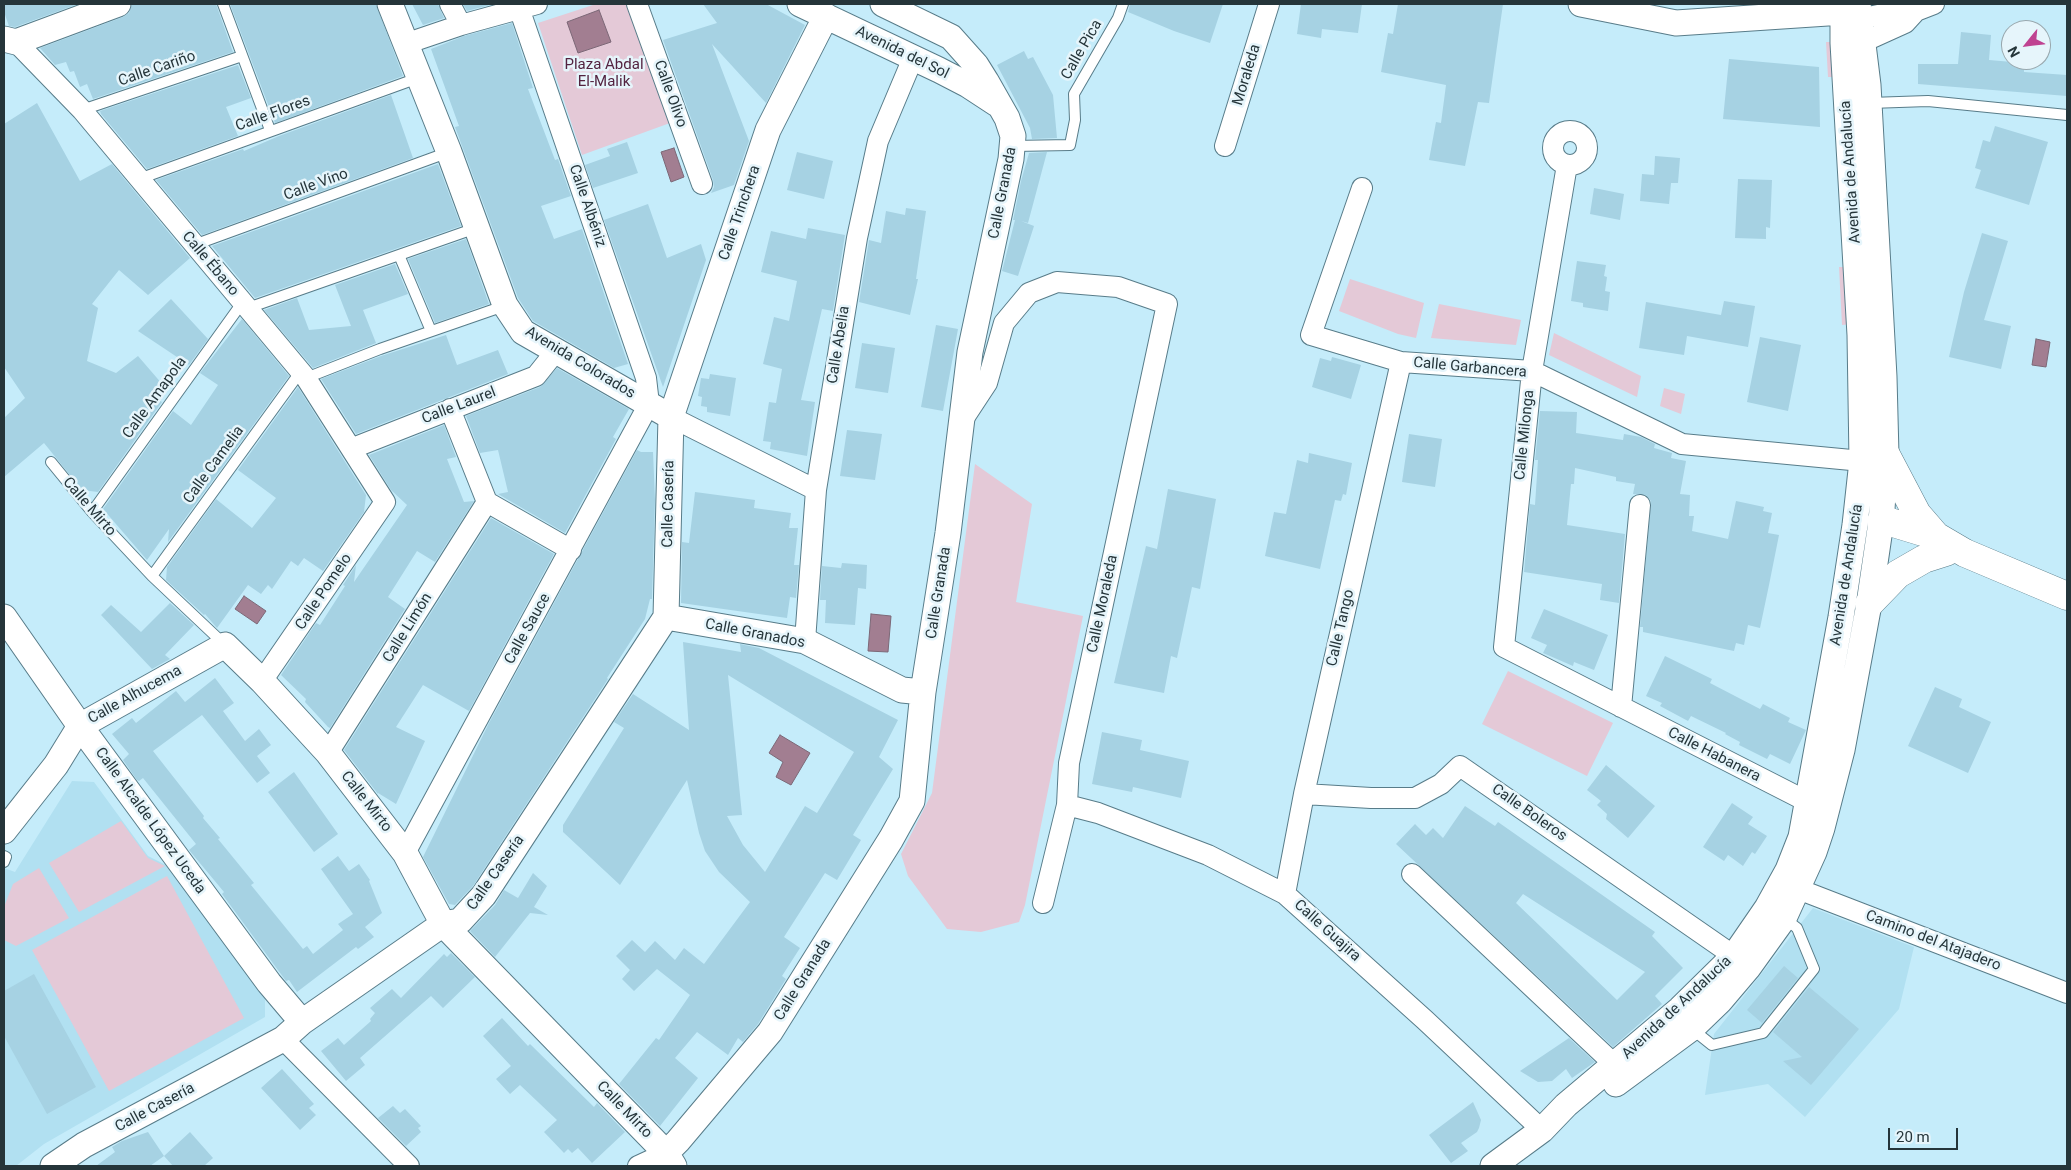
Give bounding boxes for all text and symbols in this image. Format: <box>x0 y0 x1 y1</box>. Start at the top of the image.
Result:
street label: Calle Pica <box>1058 17 1106 83</box>
north arrow <box>2001 20 2051 70</box>
street label: Avenida del Sol <box>852 23 952 83</box>
street label: Moraleda <box>1229 42 1265 108</box>
text: N <box>2004 44 2023 60</box>
street label: Calle Cariño <box>116 47 198 91</box>
park label: Plaza Abdal El-Malik <box>564 56 644 91</box>
street label: Calle Olivo <box>650 58 690 130</box>
street label: Calle Flores <box>233 92 313 136</box>
street label: Avenida de Andalucía <box>1837 100 1865 244</box>
street label: Calle Granada <box>985 146 1021 240</box>
street label: Calle Albéniz <box>564 162 610 250</box>
street label: Calle Trinchera <box>715 163 765 263</box>
street label: Calle Vino <box>281 165 351 205</box>
street label: Calle Ébano <box>178 228 242 300</box>
street label: Calle Abelia <box>824 305 854 385</box>
street label: Avenida Colorados <box>522 323 638 403</box>
street label: Calle Amapola <box>119 354 191 442</box>
street label: Calle Garbancera <box>1412 354 1528 382</box>
street label: Calle Laurel <box>419 384 499 428</box>
street label: Calle Milonga <box>1511 389 1539 481</box>
street label: Calle Camelia <box>180 423 248 507</box>
street label: Calle Casería <box>659 460 679 548</box>
street label: Calle Mirto <box>58 474 120 540</box>
street label: Avenida de Andalucía <box>1827 503 1867 647</box>
street label: Calle Granada <box>923 546 955 640</box>
street label: Calle Pomelo <box>292 550 356 634</box>
street label: Calle Moraleda <box>1084 553 1122 655</box>
street label: Calle Tango <box>1323 588 1359 668</box>
street label: Calle Limón <box>380 590 436 666</box>
street label: Calle Sauce <box>501 591 555 667</box>
street label: Calle Granados <box>704 616 806 652</box>
street label: Calle Alhucema <box>85 662 185 728</box>
street label: Calle Habanera <box>1665 724 1763 786</box>
street label: Calle Alcalde López Uceda <box>91 744 209 898</box>
street label: Calle Mirto <box>337 768 395 836</box>
street label: Calle Boleros <box>1488 780 1570 846</box>
street label: Calle Casería <box>464 832 528 914</box>
street label: Calle Guajira <box>1290 896 1364 966</box>
street label: Camino del Atajadero <box>1863 907 2003 975</box>
street label: Calle Granada <box>771 936 835 1024</box>
street label: Avenida de Andalucía <box>1618 953 1736 1063</box>
street label: Calle Mirto <box>592 1078 656 1142</box>
street label: Calle Casería <box>112 1080 198 1136</box>
scale bar <box>1891 1118 1961 1150</box>
text: 20 m <box>1896 1128 1930 1146</box>

